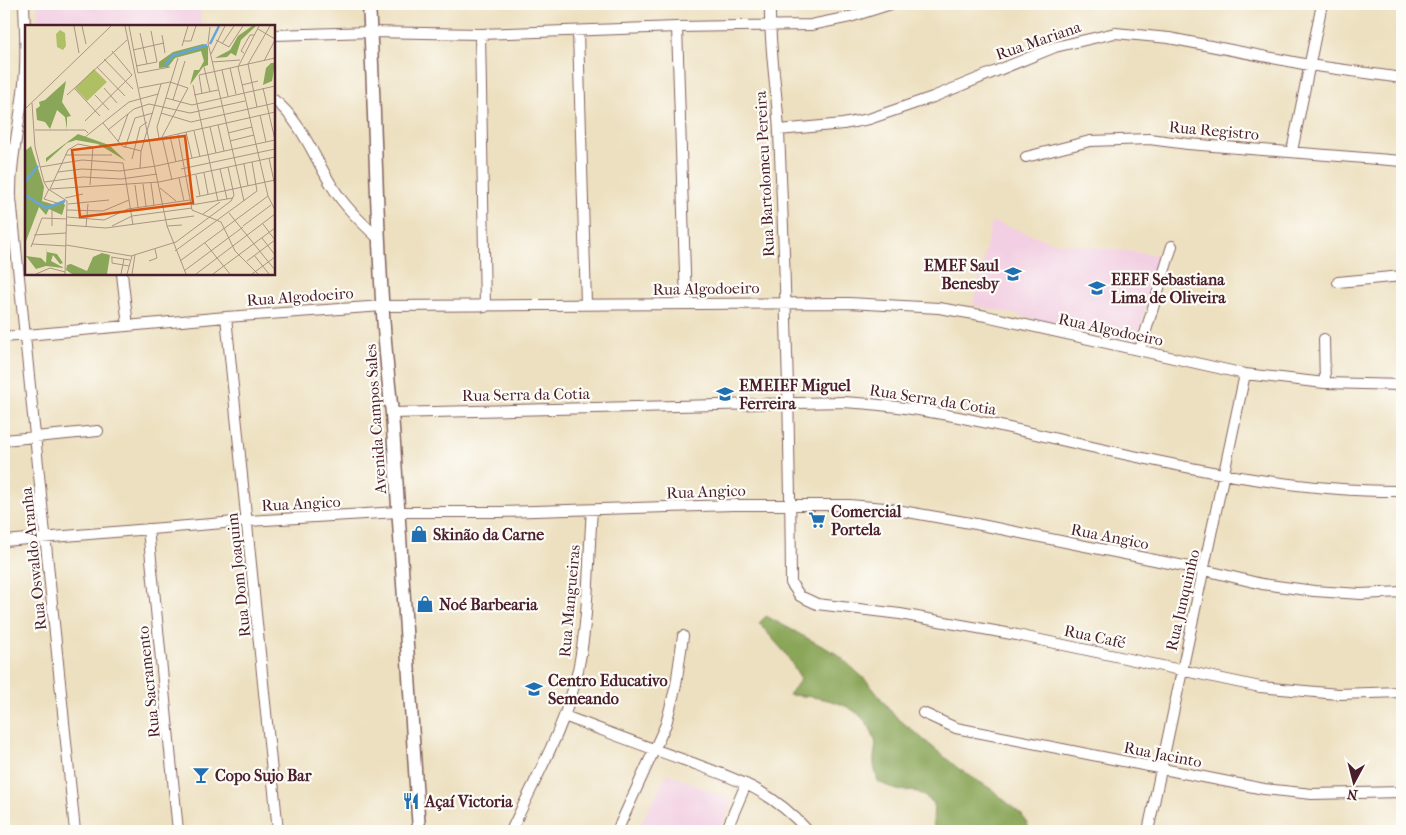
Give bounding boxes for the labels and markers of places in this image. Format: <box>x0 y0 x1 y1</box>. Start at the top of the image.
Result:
place label: EMEF Saul Benesby <box>924 256 1000 294</box>
school or university icon: EMEF Saul Benesby <box>1003 264 1023 284</box>
place label: EEEF Sebastiana Lima de Oliveira <box>1111 270 1226 307</box>
school or university icon: EEEF Sebastiana Lima de Oliveira <box>1087 278 1107 298</box>
place label: EMEIEF Miguel Ferreira <box>738 376 851 413</box>
school or university icon: EMEIEF Miguel Ferreira <box>715 384 735 404</box>
place label: Comercial Portela <box>831 502 902 539</box>
supermarket icon: Comercial Portela <box>807 510 827 530</box>
shop icon: Skinão da Carne <box>409 524 429 544</box>
place label: Skinão da Carne <box>433 525 544 544</box>
shop icon: Noé Barbearia <box>415 594 435 614</box>
place label: Noé Barbearia <box>439 595 538 614</box>
place label: Centro Educativo Semeando <box>548 671 668 708</box>
school or university icon: Centro Educativo Semeando <box>524 679 544 699</box>
bar icon: Copo Sujo Bar <box>191 765 211 785</box>
place label: Copo Sujo Bar <box>215 766 313 786</box>
restaurant icon: Açaí Victoria <box>401 791 421 811</box>
place label: Açaí Victoria <box>424 792 513 812</box>

